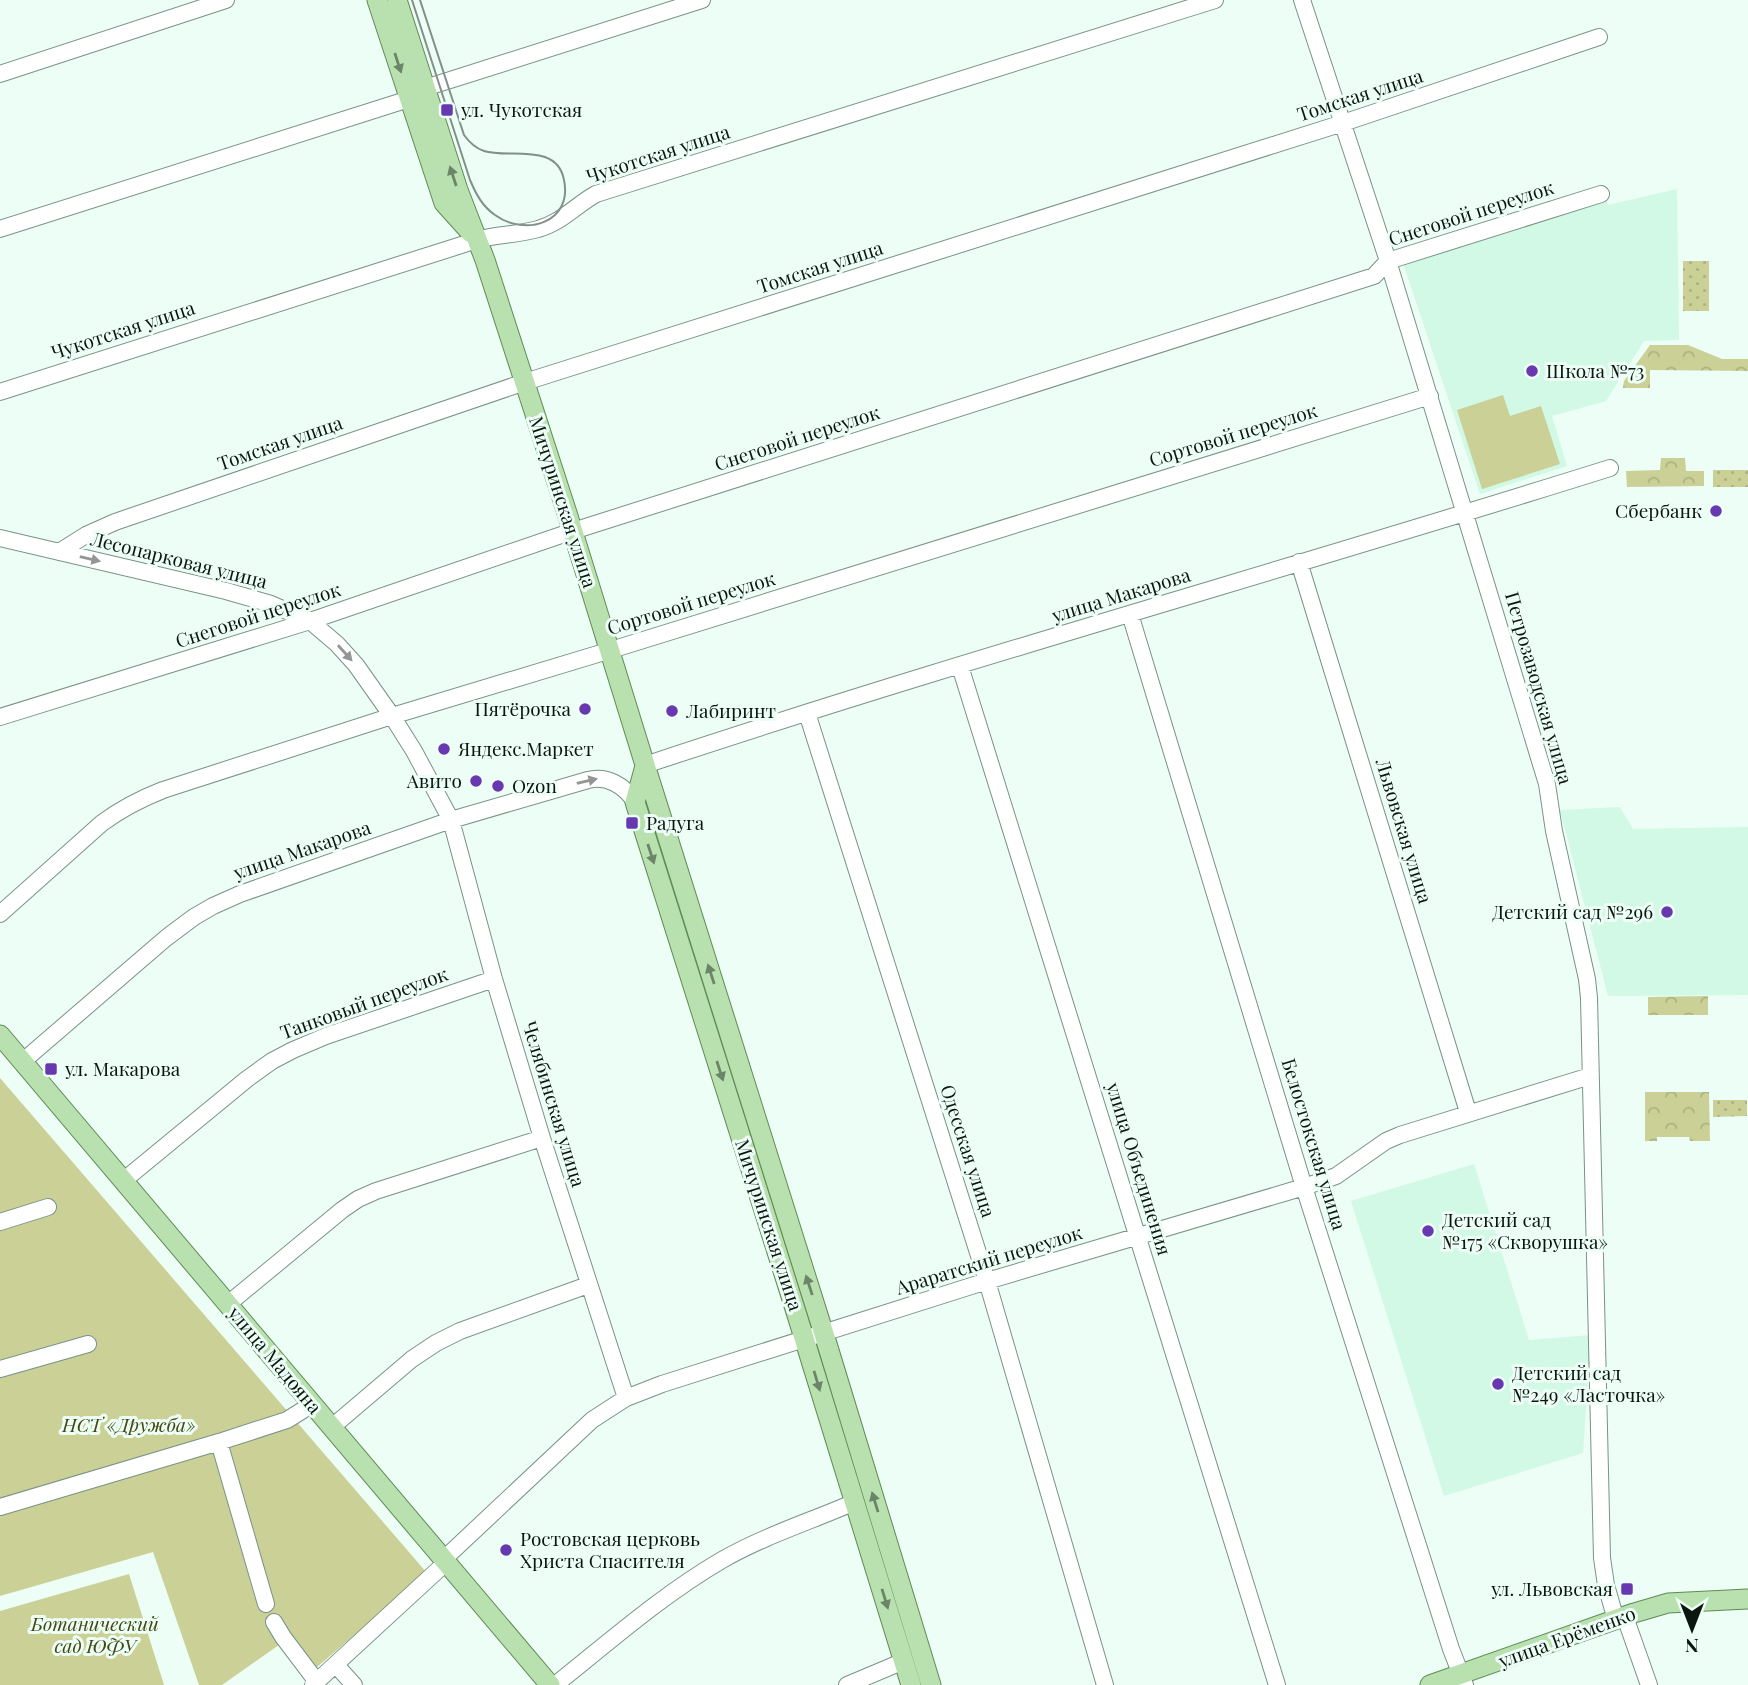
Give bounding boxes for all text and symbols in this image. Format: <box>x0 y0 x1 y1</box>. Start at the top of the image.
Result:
one-way arrow <box>393 53 404 74</box>
street label: Томская улица <box>1294 61 1426 127</box>
place label: ул. Чукотская <box>460 96 582 122</box>
marker: ул. Чукотская <box>439 102 455 118</box>
street label: Чукотская улица <box>583 117 733 188</box>
one-way arrow <box>448 165 458 186</box>
street label: Снеговой переулок <box>1385 173 1557 251</box>
street label: Томская улица <box>754 233 886 299</box>
street label: Чукотская улица <box>48 293 198 364</box>
place label: Школа №73 <box>1546 357 1644 383</box>
marker: Школа №73 <box>1524 363 1540 379</box>
street label: Сортовой переулок <box>1146 396 1320 472</box>
street label: Снеговой переулок <box>711 398 883 476</box>
street label: Томская улица <box>214 408 346 476</box>
street label: Мичуринская улица <box>524 413 604 591</box>
place label: Сбербанк <box>1615 497 1702 523</box>
marker: Сбербанк <box>1708 503 1724 519</box>
street label: Лесопарковая улица <box>87 524 271 594</box>
one-way arrow <box>79 554 101 565</box>
street label: улица Макарова <box>1047 560 1194 628</box>
street label: Сортовой переулок <box>604 564 778 640</box>
street label: Снеговой переулок <box>172 575 344 653</box>
street label: Петрозаводская улица <box>1500 588 1580 788</box>
one-way arrow <box>337 645 352 662</box>
place label: Пятёрочка <box>474 695 572 721</box>
place label: Лабиринт <box>685 697 776 723</box>
marker: Пятёрочка <box>577 701 593 717</box>
marker: Лабиринт <box>664 703 680 719</box>
place label: Яндекс.Маркет <box>457 735 594 761</box>
marker: Яндекс.Маркет <box>436 741 452 757</box>
street label: Львовская улица <box>1370 754 1439 907</box>
place label: Авито <box>406 767 462 793</box>
place label: Ozon <box>512 772 558 798</box>
marker: Авито <box>468 773 484 789</box>
one-way arrow <box>576 775 598 786</box>
marker: Ozon <box>490 778 506 794</box>
place label: Радуга <box>646 809 705 835</box>
street label: улица Макарова <box>229 813 374 885</box>
marker: Радуга <box>624 815 640 831</box>
one-way arrow <box>647 844 657 865</box>
place label: Детский сад №296 <box>1492 898 1653 924</box>
marker: Детский сад №296 <box>1659 904 1675 920</box>
street label: Танковый переулок <box>276 960 451 1044</box>
one-way arrow <box>705 964 716 985</box>
street label: Челябинская улица <box>517 1018 593 1190</box>
place label: ул. Макарова <box>64 1055 181 1081</box>
street label: Белостокская улица <box>1276 1055 1354 1233</box>
marker: ул. Макарова <box>43 1061 59 1077</box>
one-way arrow <box>715 1061 726 1082</box>
street label: улица Объединения <box>1101 1078 1179 1258</box>
street label: Одесская улица <box>935 1081 1003 1221</box>
street label: Мичуринская улица <box>730 1136 810 1314</box>
place label: Детский сад №175 «Скворушка» <box>1442 1206 1608 1254</box>
street label: Араратский переулок <box>891 1218 1085 1300</box>
marker: Детский сад №175 «Скворушка» <box>1420 1223 1436 1239</box>
one-way arrow <box>803 1274 814 1295</box>
street label: улица Мадояна <box>222 1299 329 1419</box>
place label: Детский сад №249 «Ласточка» <box>1512 1359 1665 1407</box>
one-way arrow <box>813 1371 823 1392</box>
marker: Детский сад №249 «Ласточка» <box>1490 1376 1506 1392</box>
park label: НСТ «Дружба» <box>61 1411 196 1437</box>
one-way arrow <box>870 1492 880 1513</box>
place label: Ростовская церковь Христа Спасителя <box>520 1525 700 1573</box>
marker: Ростовская церковь Христа Спасителя <box>498 1542 514 1558</box>
place label: ул. Львовская <box>1490 1575 1613 1601</box>
marker: ул. Львовская <box>1619 1581 1635 1597</box>
one-way arrow <box>880 1589 890 1610</box>
north arrow <box>1657 1594 1727 1664</box>
street label: улица Ерёменко <box>1494 1599 1639 1673</box>
park label: Ботанический сад ЮФУ <box>30 1610 160 1658</box>
text: N <box>1685 1634 1699 1660</box>

